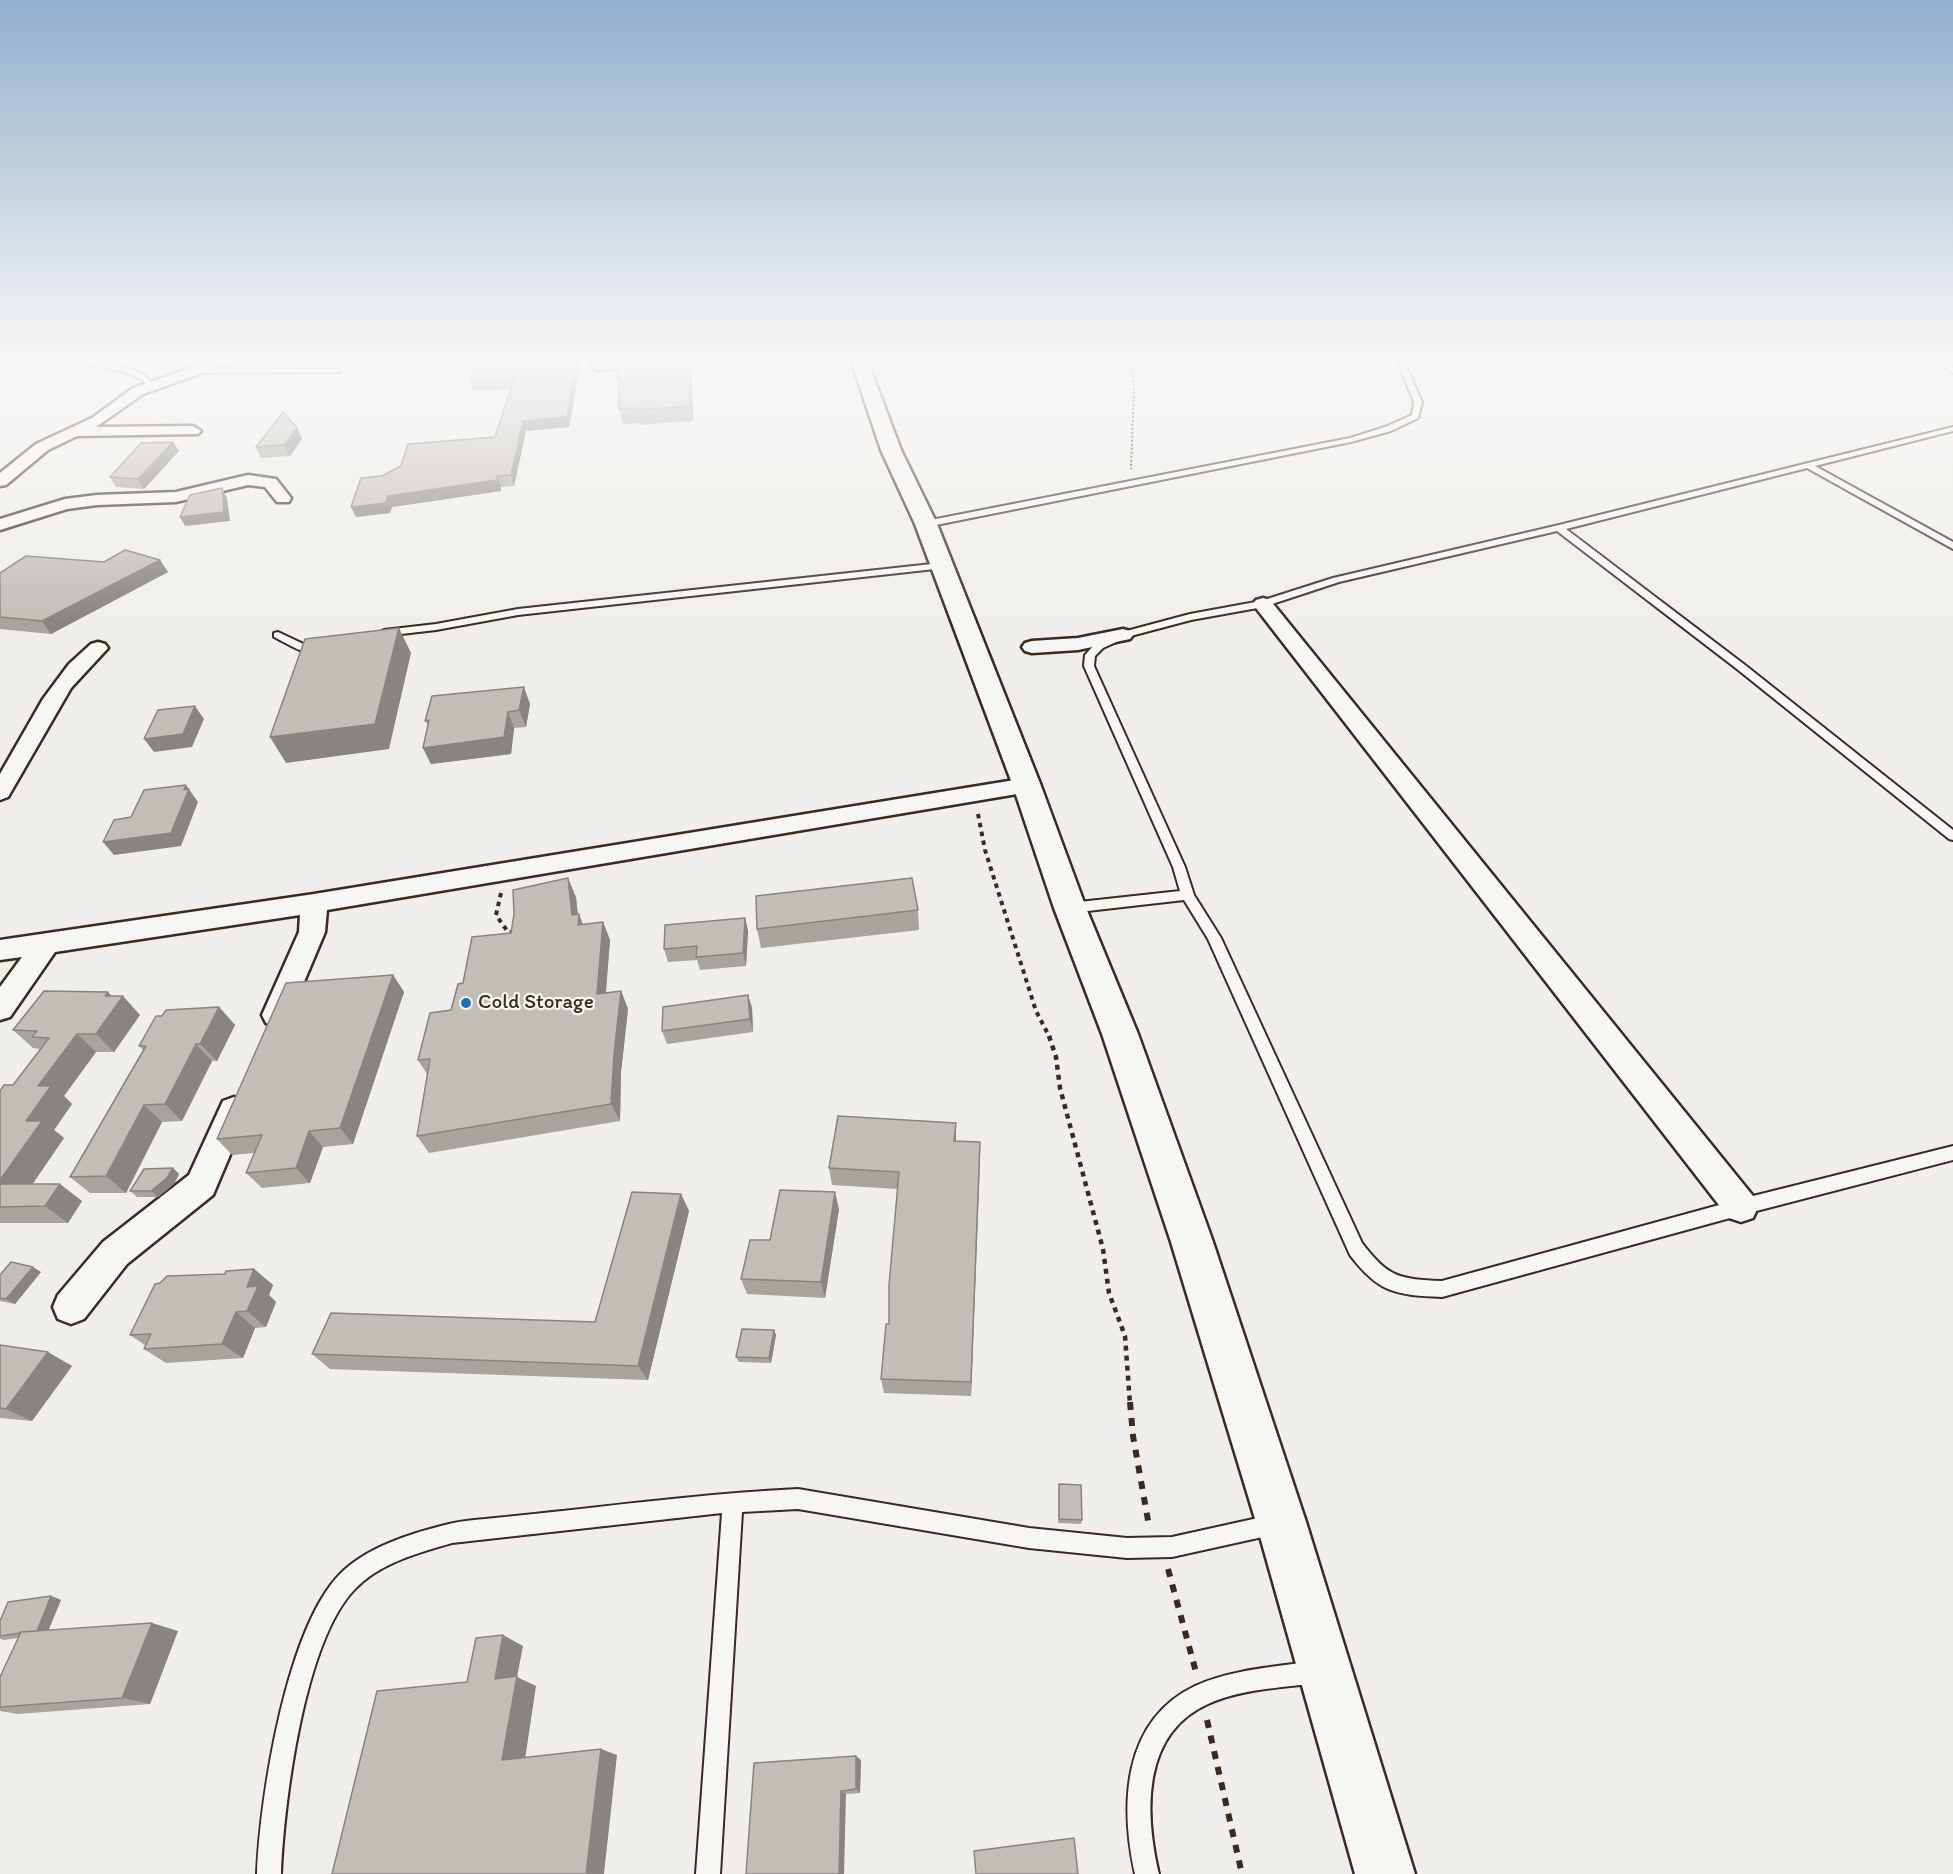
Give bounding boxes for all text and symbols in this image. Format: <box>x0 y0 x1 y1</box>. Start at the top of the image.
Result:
place label: Cold Storage <box>478 990 594 1016</box>
marker: Cold Storage <box>459 996 473 1010</box>

